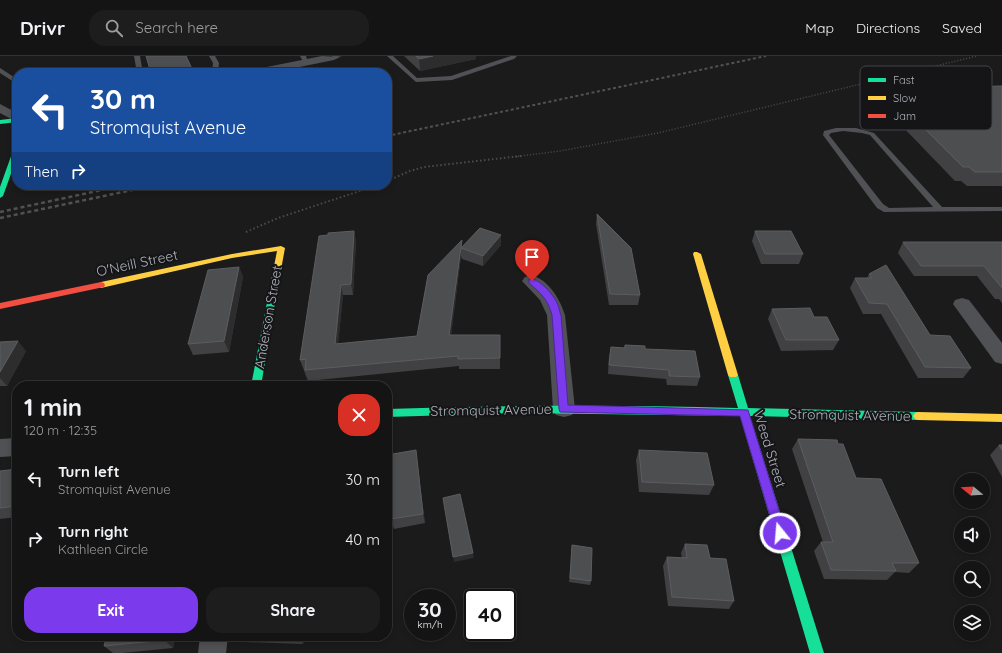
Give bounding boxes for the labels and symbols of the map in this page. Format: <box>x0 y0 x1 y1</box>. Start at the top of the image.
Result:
legend <box>860 66 992 130</box>
text: Fast <box>893 73 915 87</box>
text: Slow <box>893 91 917 105</box>
text: Jam <box>893 109 916 123</box>
pin <box>515 240 549 281</box>
street label: O'Neill Street <box>95 246 180 280</box>
street label: Anderson Street <box>250 264 286 370</box>
street label: Stromquist Avenue <box>430 400 552 420</box>
street label: Stromquist Avenue <box>789 405 911 425</box>
street label: Weed Street <box>750 408 790 490</box>
north arrow <box>954 473 990 509</box>
position arrow <box>759 512 801 554</box>
speed limit sign: 40 <box>464 589 516 641</box>

